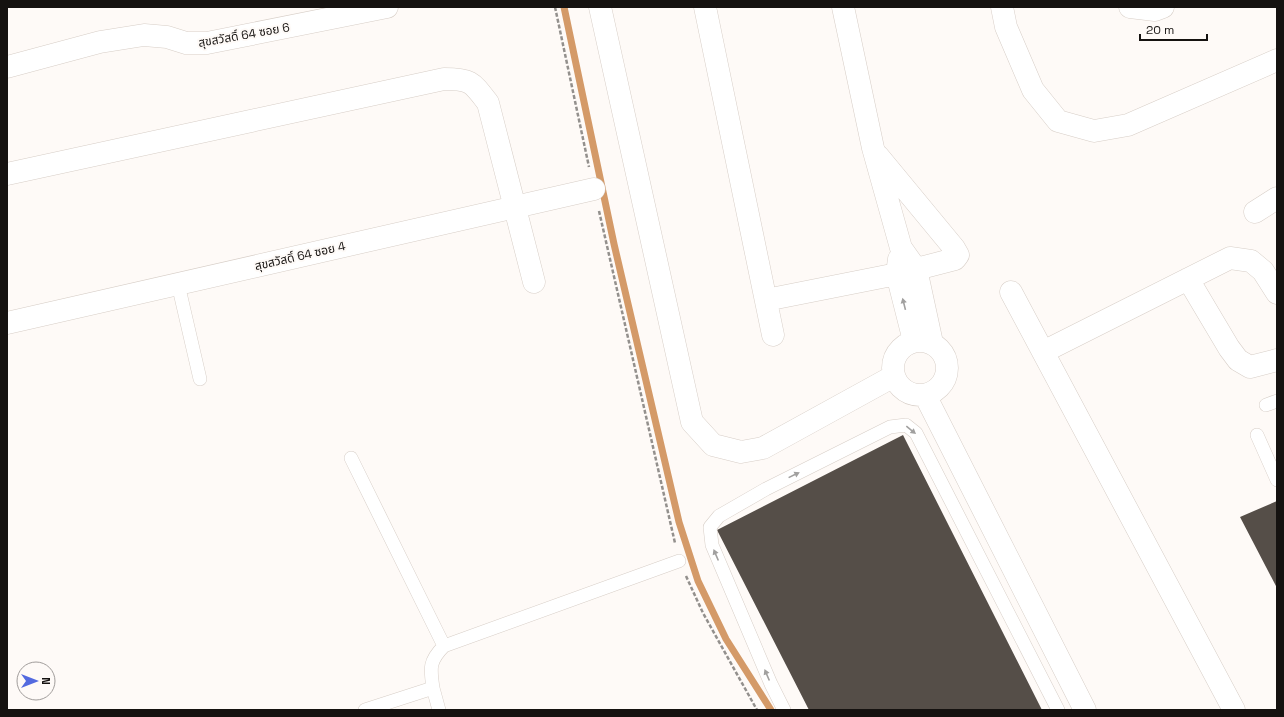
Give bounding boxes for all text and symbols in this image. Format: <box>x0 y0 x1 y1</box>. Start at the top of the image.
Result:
scale bar <box>1140 16 1207 42</box>
street label: สุขสวัสดิ์ 64 ซอย 6 <box>197 19 291 51</box>
text: 20 m <box>1146 22 1174 38</box>
street label: สุขสวัสดิ์ 64 ซอย 4 <box>253 238 347 274</box>
one-way arrow <box>901 297 907 310</box>
one-way arrow <box>906 425 917 434</box>
one-way arrow <box>789 472 800 478</box>
one-way arrow <box>713 550 719 561</box>
north arrow <box>16 661 56 701</box>
one-way arrow <box>764 669 770 680</box>
text: N <box>39 677 53 685</box>

